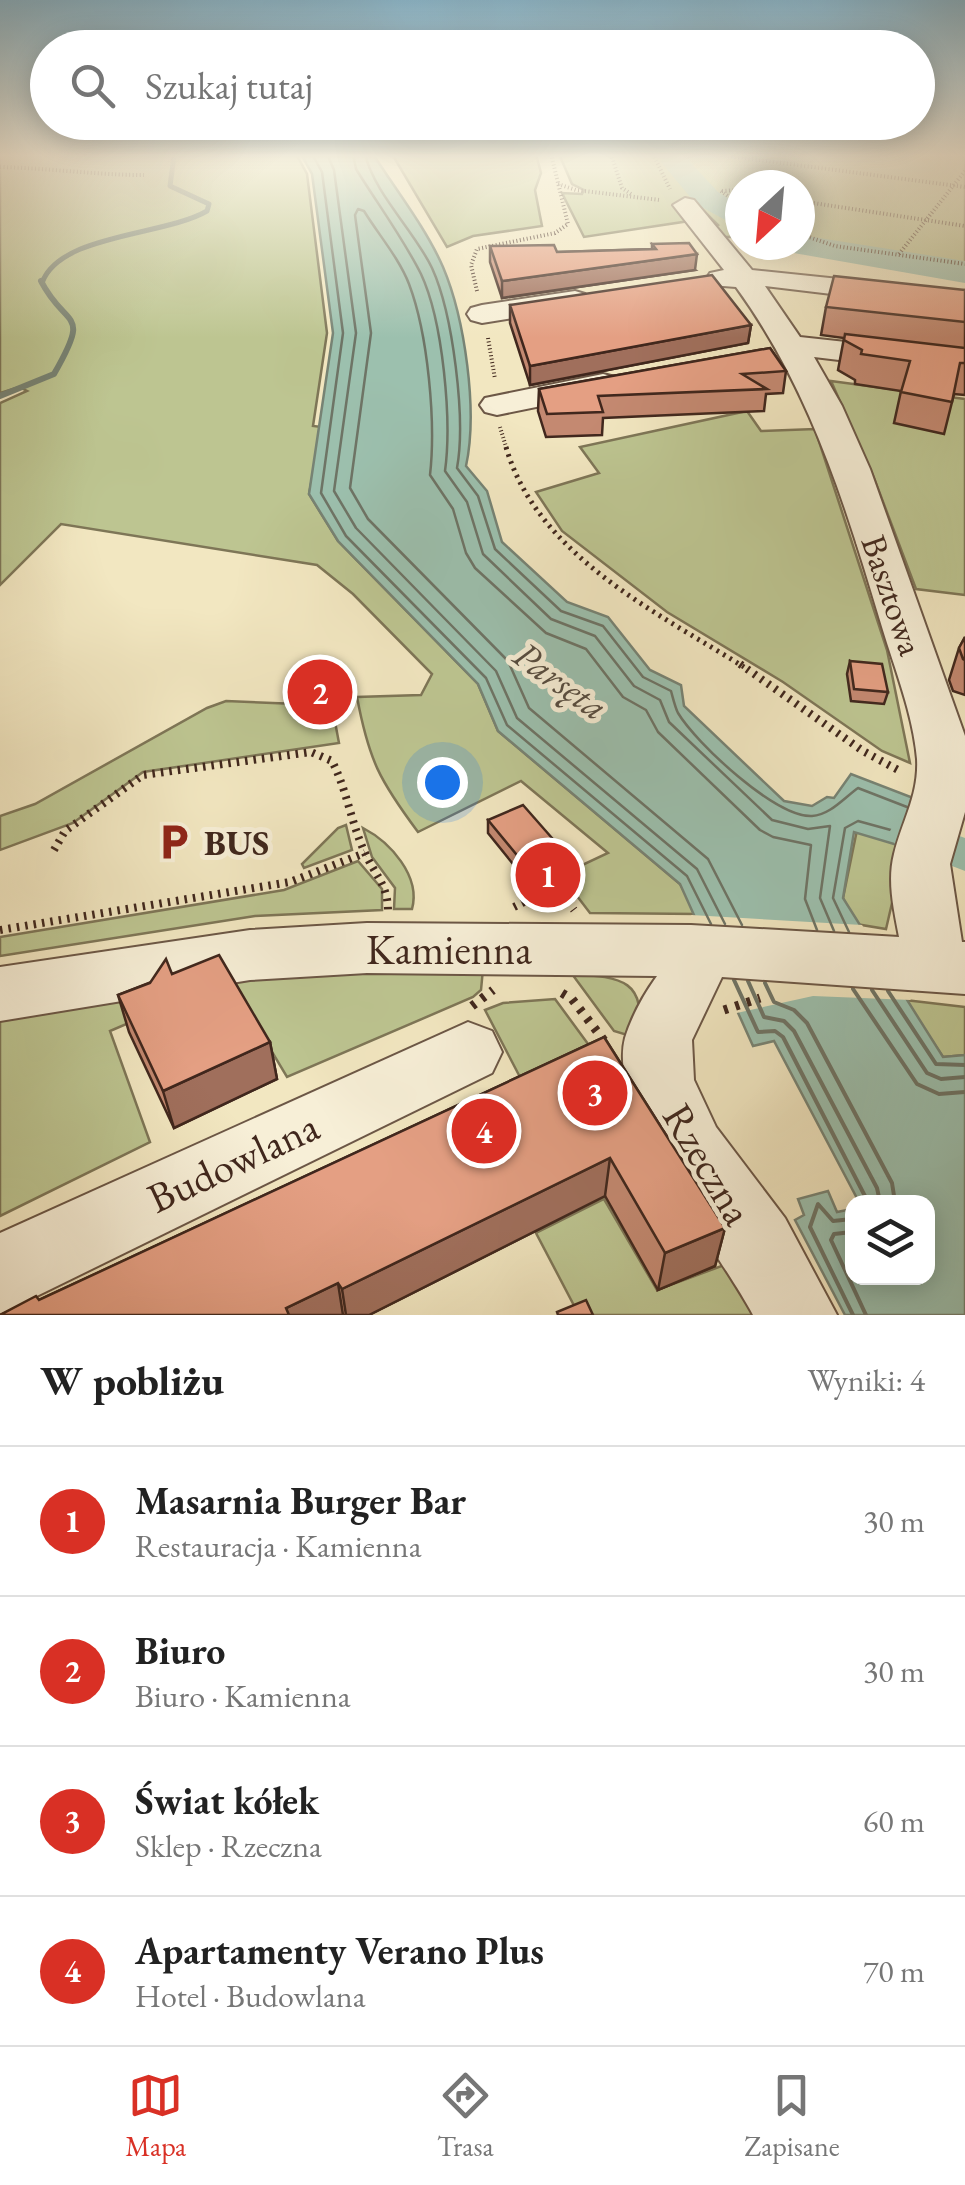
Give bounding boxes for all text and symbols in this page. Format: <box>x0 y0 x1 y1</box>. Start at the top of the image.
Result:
search box <box>30 30 935 140</box>
icon: search <box>65 58 120 113</box>
text: Szukaj tutaj <box>145 61 313 110</box>
north arrow <box>725 170 815 260</box>
street label: Basztowa <box>852 529 935 661</box>
water label: Parsęta <box>504 629 618 731</box>
pin: 2 <box>288 654 352 730</box>
your location <box>417 757 468 808</box>
place label: BUS <box>204 820 269 865</box>
parking icon: BUS <box>153 821 195 863</box>
pin: 1 <box>516 838 580 912</box>
street label: Kamienna <box>366 922 532 977</box>
pin: 3 <box>562 1056 628 1130</box>
street label: Rzeczna <box>650 1093 766 1235</box>
pin: 4 <box>452 1094 516 1168</box>
street label: Budowlana <box>139 1098 328 1226</box>
map controls <box>845 1195 935 1285</box>
button: layers <box>845 1195 935 1285</box>
text: W pobliżu <box>40 1353 224 1408</box>
text: Wyniki: 4 <box>808 1359 925 1401</box>
text: Masarnia Burger Bar <box>135 1476 466 1525</box>
text: 1 <box>64 1500 81 1542</box>
text: 30 m <box>863 1500 925 1542</box>
text: Restauracja · Kamienna <box>135 1525 422 1567</box>
text: Biuro <box>135 1626 225 1675</box>
text: 2 <box>64 1650 81 1692</box>
text: 30 m <box>863 1650 925 1692</box>
text: Biuro · Kamienna <box>135 1675 351 1717</box>
text: Świat kółek <box>135 1776 319 1825</box>
text: 3 <box>64 1800 81 1842</box>
text: 60 m <box>863 1800 925 1842</box>
text: Sklep · Rzeczna <box>135 1825 322 1867</box>
text: Apartamenty Verano Plus <box>135 1926 544 1975</box>
text: 4 <box>64 1950 81 1992</box>
text: 70 m <box>863 1950 925 1992</box>
text: Hotel · Budowlana <box>135 1975 365 2017</box>
tab: Mapa <box>125 2068 186 2164</box>
tab: Trasa <box>437 2068 494 2164</box>
tab: Zapisane <box>744 2068 840 2164</box>

